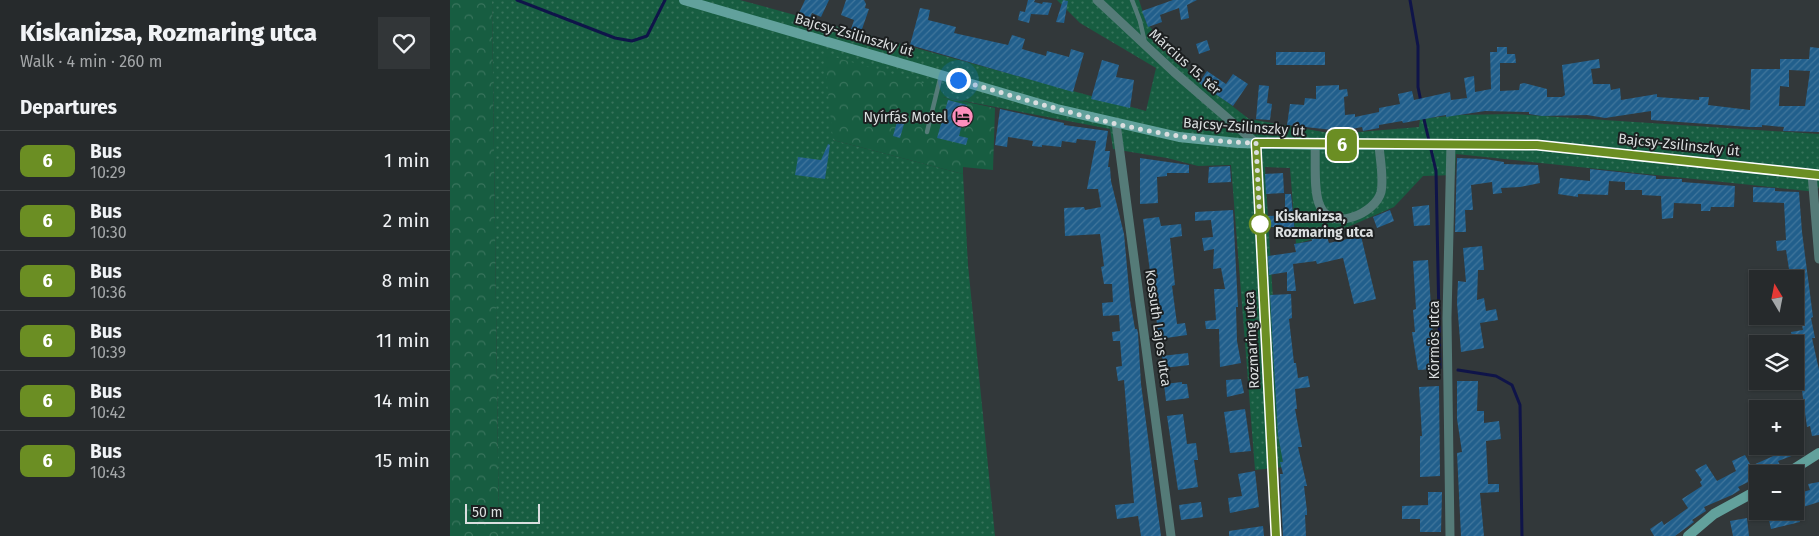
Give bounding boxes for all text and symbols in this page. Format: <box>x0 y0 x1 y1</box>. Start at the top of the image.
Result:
street label: Bajcsy-Zsilinszky út <box>793 10 916 60</box>
button: heart <box>378 17 430 69</box>
text: Kiskanizsa, Rozmaring utca <box>20 19 317 47</box>
street label: Március 15. tér <box>1146 25 1225 99</box>
text: Walk · 4 min · 260 m <box>20 52 162 71</box>
your location <box>946 68 971 93</box>
text: Departures <box>20 96 117 119</box>
hotel icon: Nyírfás Motel <box>951 105 975 129</box>
place label: Nyírfás Motel <box>863 109 947 126</box>
street label: Bajcsy-Zsilinszky út <box>1182 114 1307 140</box>
line badge: 6 <box>1326 129 1358 161</box>
street label: Bajcsy-Zsilinszky út <box>1617 130 1742 160</box>
text: 6 <box>1337 134 1347 156</box>
text: Bus <box>90 140 122 163</box>
text: 1 min <box>384 149 430 172</box>
text: 6 <box>42 150 53 172</box>
text: 10:29 <box>90 163 126 182</box>
text: Bus <box>90 200 122 223</box>
place label: Kiskanizsa, Rozmaring utca <box>1275 208 1374 241</box>
text: 2 min <box>383 209 430 232</box>
text: 6 <box>42 210 53 232</box>
marker: Kiskanizsa, Rozmaring utca <box>1249 213 1271 235</box>
text: 10:30 <box>90 223 127 242</box>
text: Bus <box>90 260 122 283</box>
street label: Kossuth Lajos utca <box>1141 268 1175 388</box>
text: 8 min <box>382 269 430 292</box>
text: 6 <box>42 270 53 292</box>
north arrow <box>1749 270 1804 325</box>
map controls <box>1749 270 1804 520</box>
text: 10:36 <box>90 283 126 302</box>
street label: Rozmaring utca <box>1241 291 1263 389</box>
street label: Körmös utca <box>1426 300 1443 380</box>
text: Bus <box>90 320 122 343</box>
text: 11 min <box>376 329 430 352</box>
text: 6 <box>42 330 53 352</box>
button: layers <box>1749 335 1804 390</box>
text: 10:39 <box>90 343 126 362</box>
text: Bus <box>90 380 122 403</box>
text: 14 min <box>374 389 430 412</box>
text: 6 <box>42 390 53 412</box>
button: + <box>1749 400 1804 455</box>
text: 10:42 <box>90 403 126 422</box>
text: Bus <box>90 440 122 463</box>
text: 15 min <box>374 449 430 472</box>
text: 6 <box>42 450 53 472</box>
text: 10:43 <box>90 463 126 482</box>
button: − <box>1749 465 1804 520</box>
scale bar <box>465 501 540 524</box>
text: 50 m <box>472 504 503 521</box>

